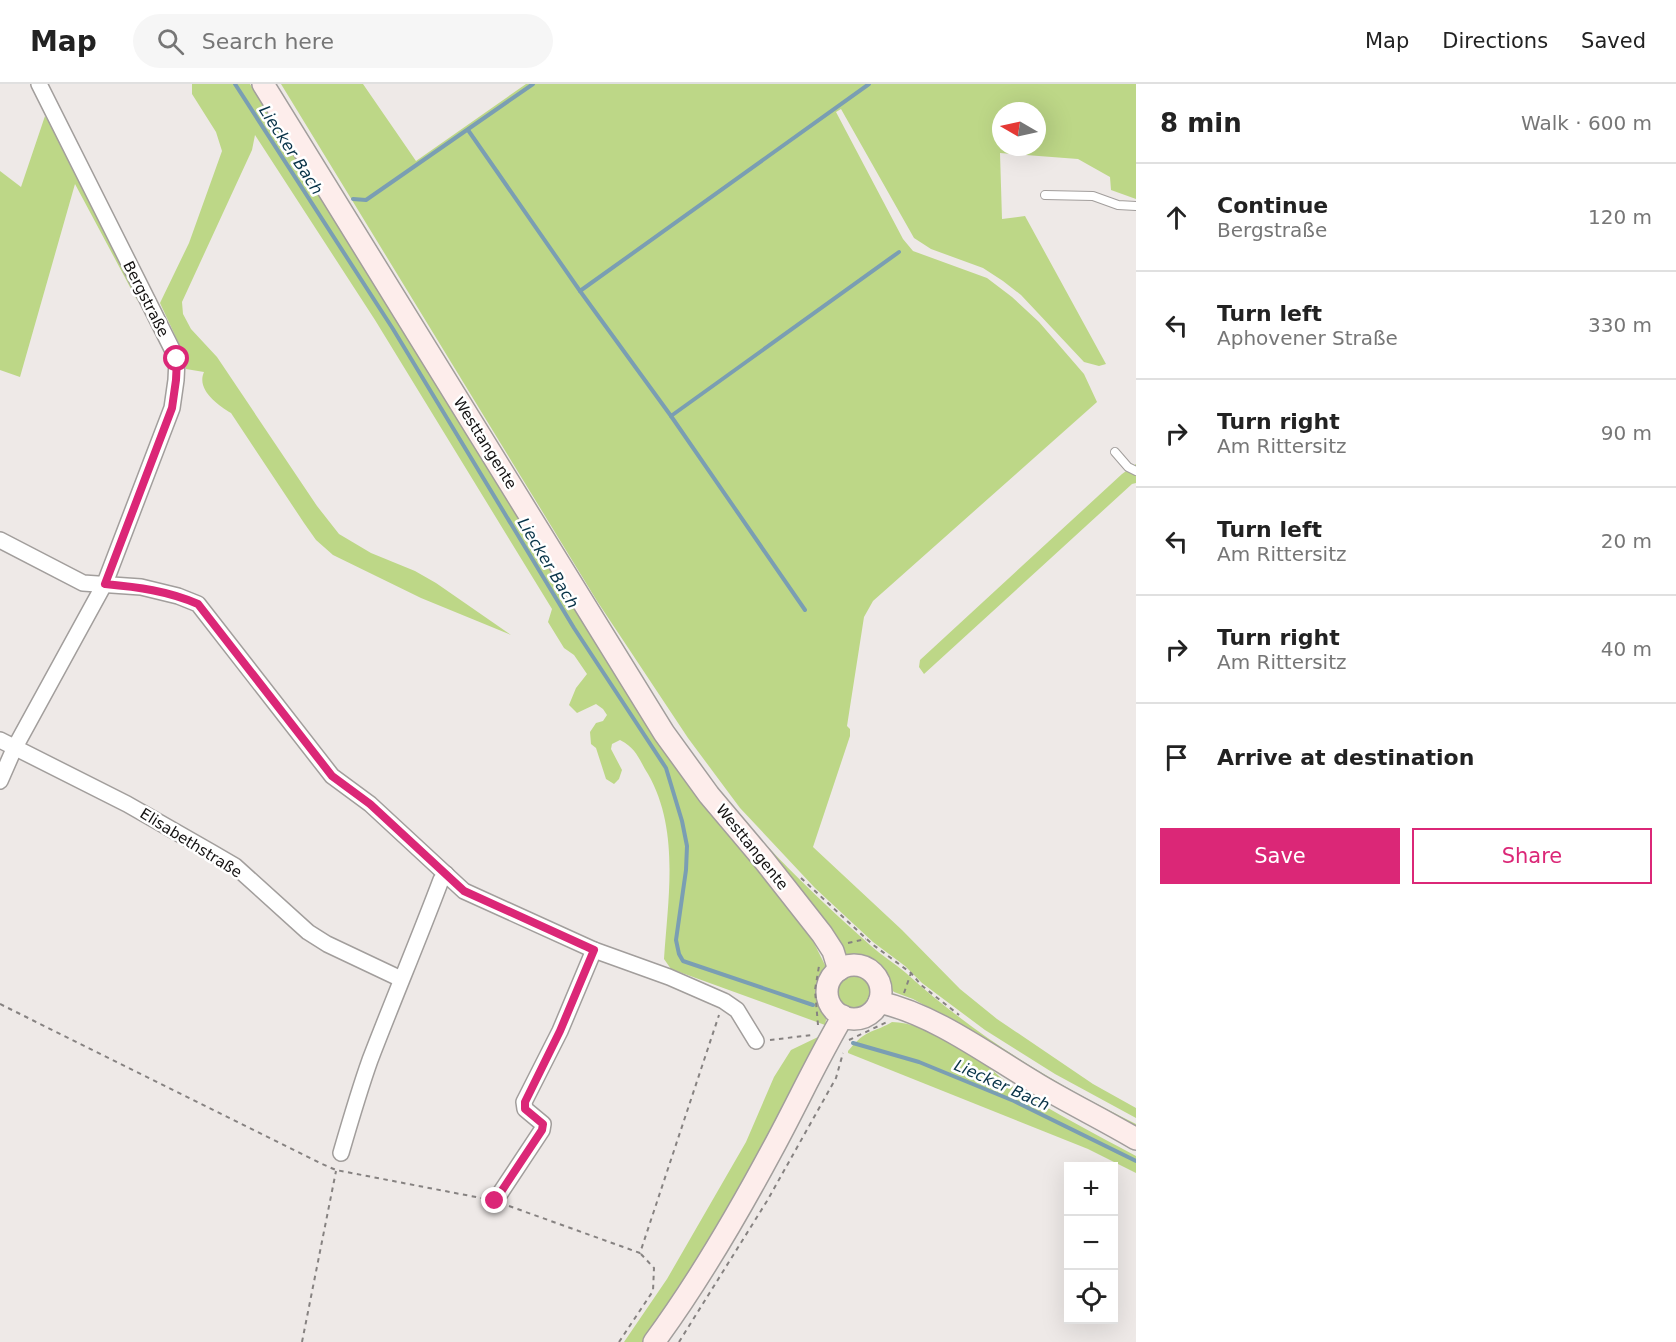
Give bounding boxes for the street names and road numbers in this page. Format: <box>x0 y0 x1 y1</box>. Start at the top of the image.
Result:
street label: Bergstraße <box>119 258 173 340</box>
street label: Westtangente <box>450 394 520 492</box>
street label: Westtangente <box>712 801 792 893</box>
street label: Elisabethstraße <box>137 804 245 882</box>

